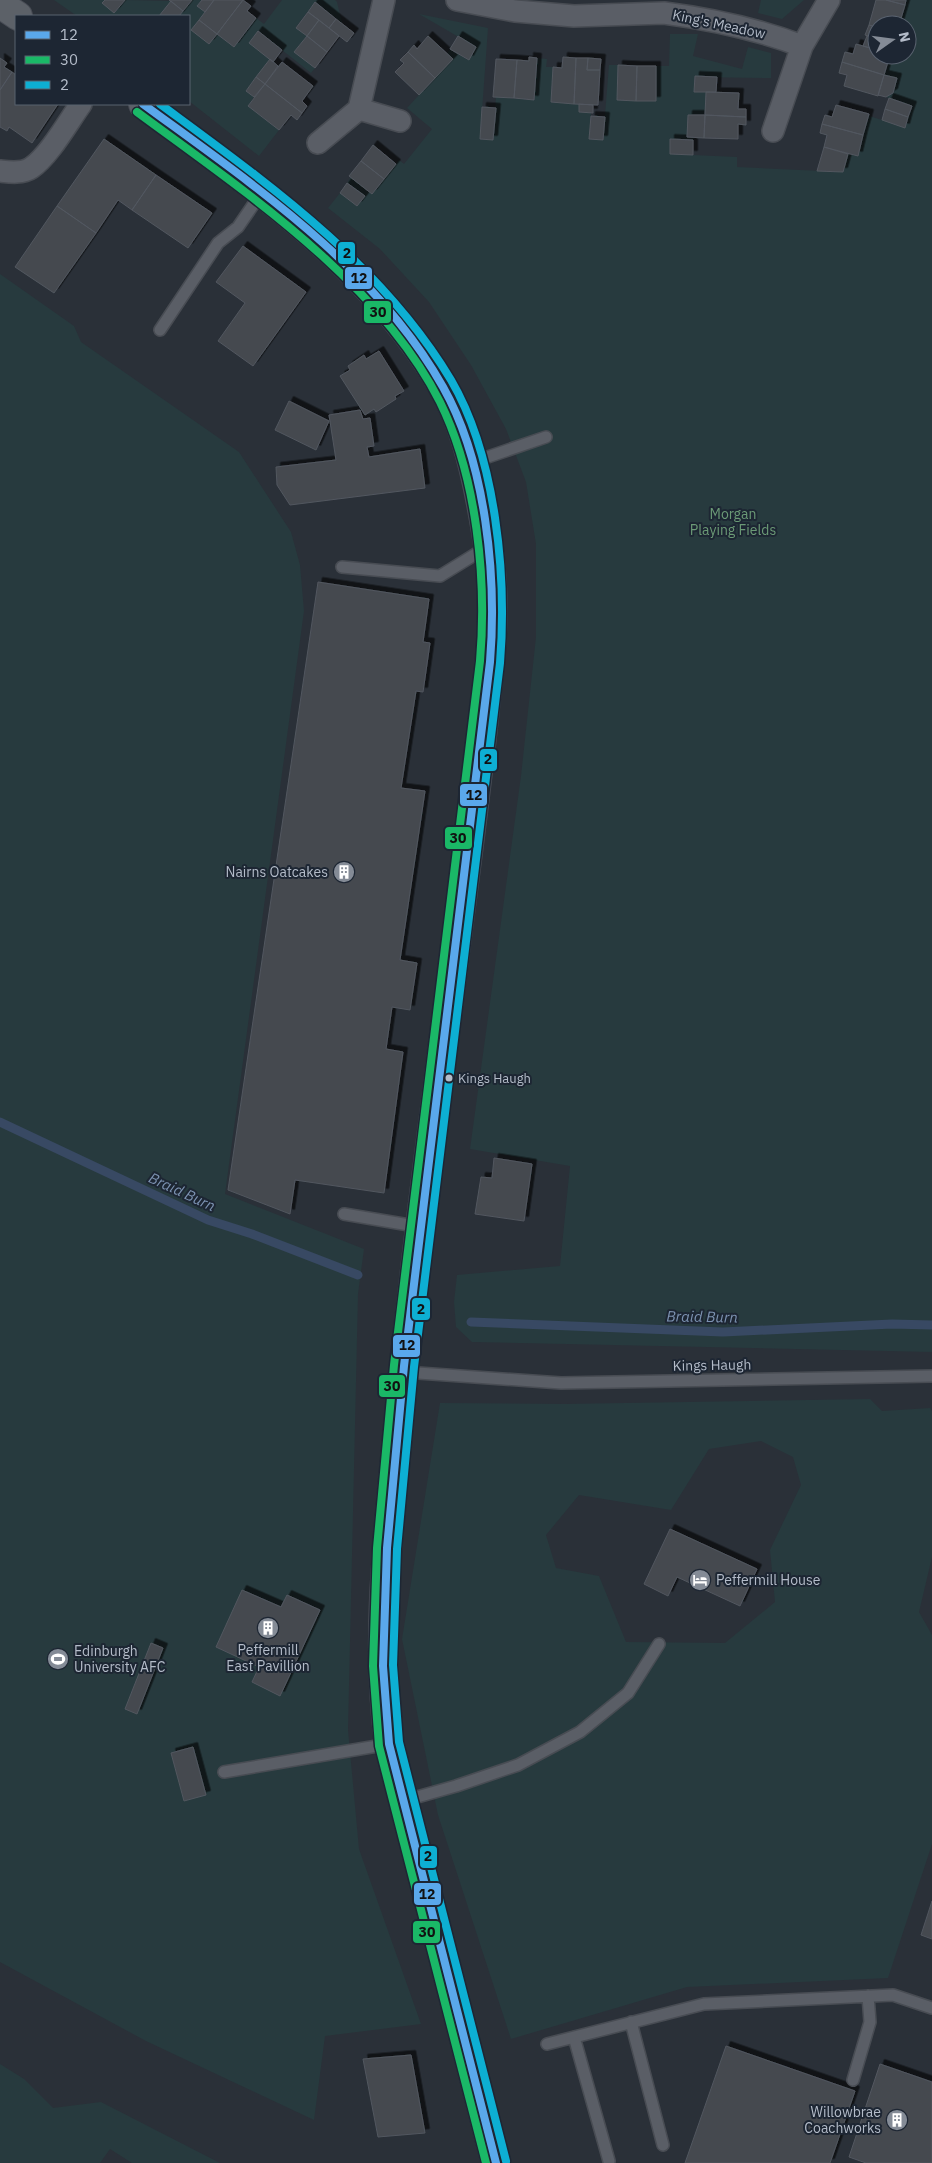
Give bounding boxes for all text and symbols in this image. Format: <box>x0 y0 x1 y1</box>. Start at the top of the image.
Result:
street label: King's Meadow <box>671 5 767 43</box>
legend <box>15 15 190 105</box>
north arrow <box>867 15 917 65</box>
text: 12 <box>60 25 78 44</box>
text: N <box>895 30 915 44</box>
text: 30 <box>60 50 78 69</box>
text: 2 <box>60 75 69 94</box>
line badge: 2 <box>337 241 356 265</box>
text: 2 <box>343 244 351 262</box>
line badge: 12 <box>344 266 373 290</box>
text: 12 <box>351 269 367 287</box>
line badge: 30 <box>363 300 392 324</box>
text: 30 <box>370 303 386 321</box>
park label: Morgan Playing Fields <box>690 505 776 539</box>
line badge: 2 <box>479 748 498 772</box>
text: 2 <box>484 750 492 768</box>
line badge: 12 <box>459 783 488 807</box>
text: 12 <box>466 786 482 804</box>
line badge: 30 <box>444 826 473 850</box>
text: 30 <box>450 829 466 847</box>
building icon: Nairns Oatcakes <box>332 860 356 884</box>
place label: Nairns Oatcakes <box>226 863 328 881</box>
place label: Kings Haugh <box>458 1070 531 1087</box>
marker: Kings Haugh <box>444 1073 454 1083</box>
water label: Braid Burn <box>146 1168 219 1215</box>
line badge: 2 <box>411 1297 431 1321</box>
text: 2 <box>417 1300 425 1318</box>
water label: Braid Burn <box>666 1306 738 1327</box>
line badge: 12 <box>392 1334 421 1358</box>
text: 12 <box>399 1336 415 1354</box>
street label: Kings Haugh <box>673 1355 751 1375</box>
line badge: 30 <box>378 1374 406 1398</box>
text: 30 <box>384 1377 400 1395</box>
hotel icon: Peffermill House <box>688 1568 712 1592</box>
place label: Peffermill House <box>716 1571 821 1589</box>
building icon: Peffermill East Pavillion <box>256 1616 280 1640</box>
place label: Peffermill East Pavillion <box>226 1641 310 1675</box>
place label: Edinburgh University AFC <box>74 1642 166 1676</box>
sports icon: Edinburgh University AFC <box>46 1647 70 1671</box>
line badge: 2 <box>419 1845 438 1869</box>
text: 2 <box>424 1847 432 1865</box>
line badge: 12 <box>413 1882 442 1906</box>
text: 12 <box>419 1885 435 1903</box>
line badge: 30 <box>412 1920 441 1944</box>
text: 30 <box>419 1923 435 1941</box>
place label: Willowbrae Coachworks <box>804 2103 881 2137</box>
building icon: Willowbrae Coachworks <box>885 2108 909 2132</box>

